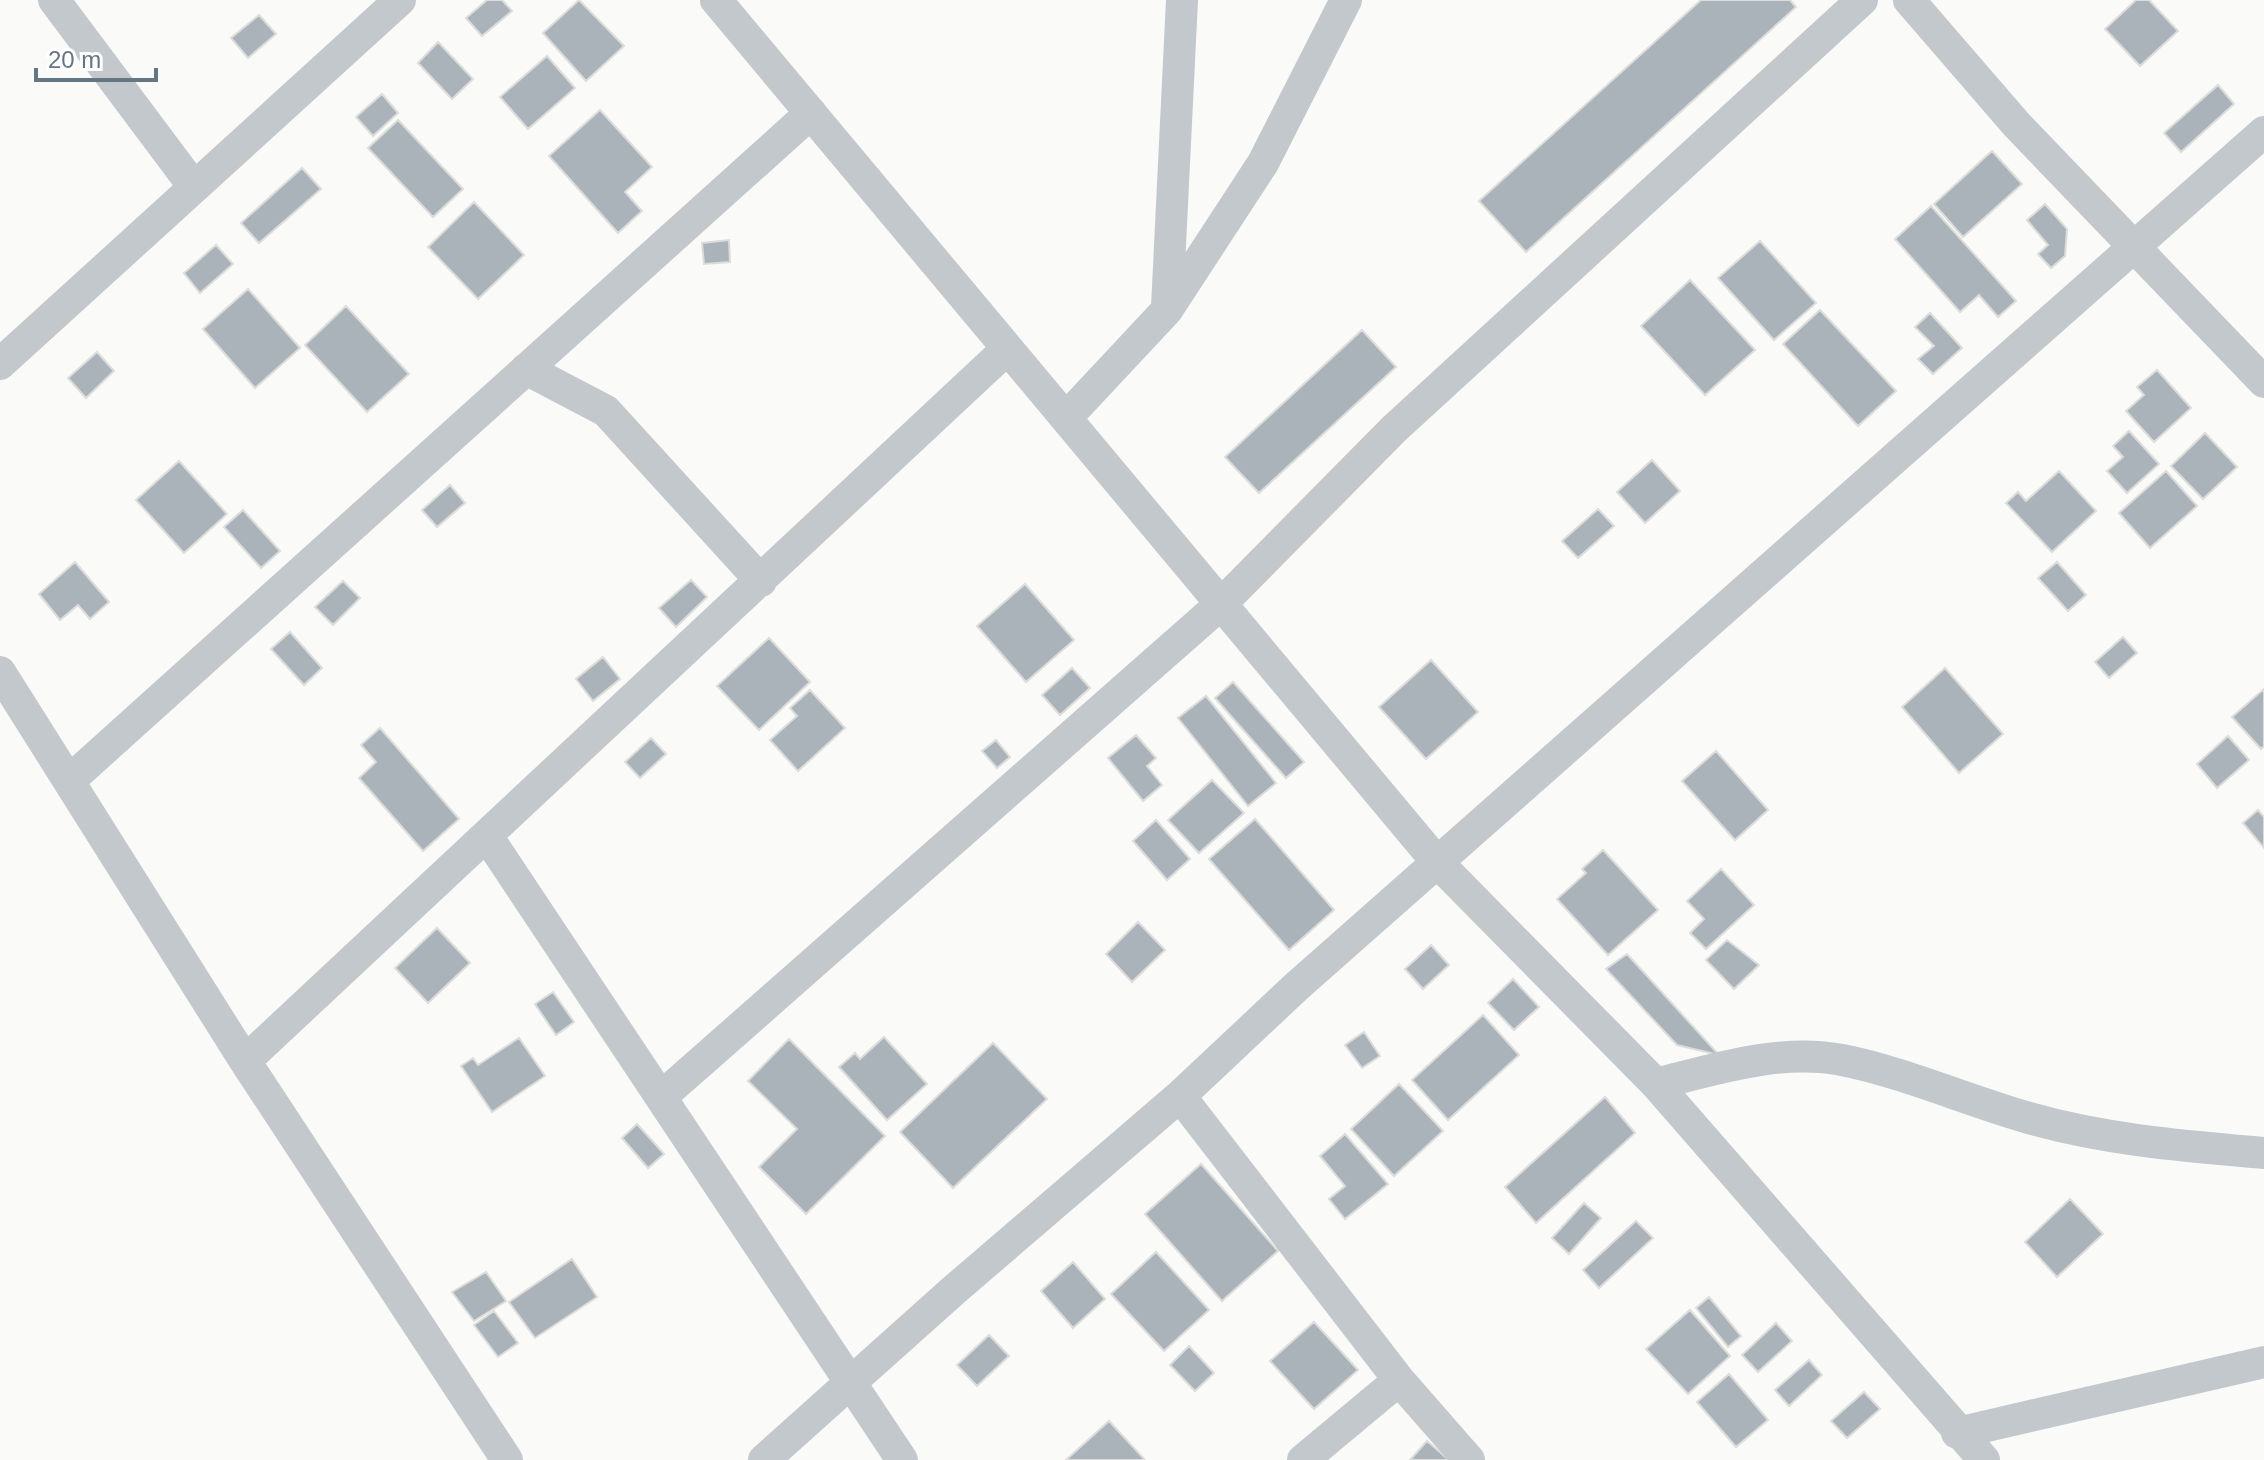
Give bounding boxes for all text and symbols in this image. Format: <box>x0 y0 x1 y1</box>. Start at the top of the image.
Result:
scale bar <box>36 32 156 82</box>
text: 20 m <box>48 46 101 73</box>

